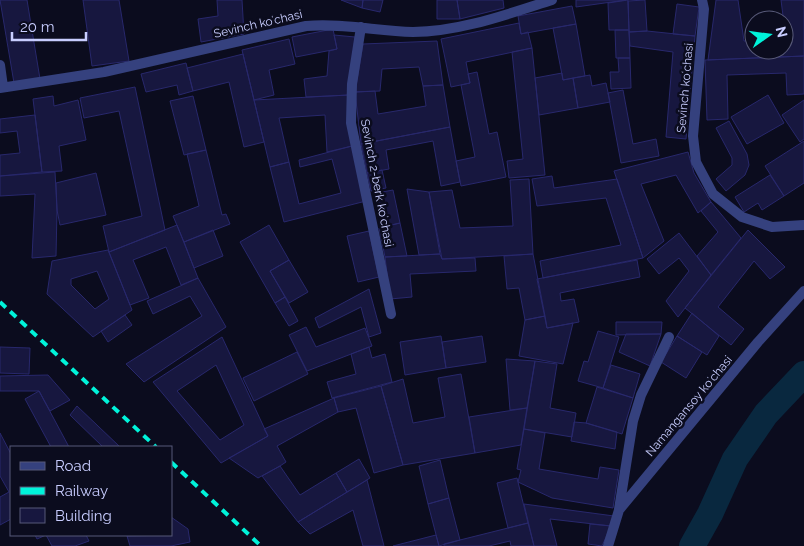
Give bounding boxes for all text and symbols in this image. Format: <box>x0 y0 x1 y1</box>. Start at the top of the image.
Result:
street label: Sevinch koʻchasi <box>212 7 304 41</box>
scale bar <box>12 10 86 42</box>
north arrow <box>744 10 794 60</box>
text: 20 m <box>20 18 55 36</box>
text: N <box>773 25 791 39</box>
street label: Sevinch koʻchasi <box>674 42 696 134</box>
street label: Sevinch 2-berk koʻchasi <box>358 118 396 248</box>
street label: Namangansoy koʻchasi <box>643 353 735 459</box>
legend <box>10 446 172 536</box>
text: Road <box>55 457 91 475</box>
text: Railway <box>55 482 108 500</box>
text: Building <box>55 507 112 525</box>

